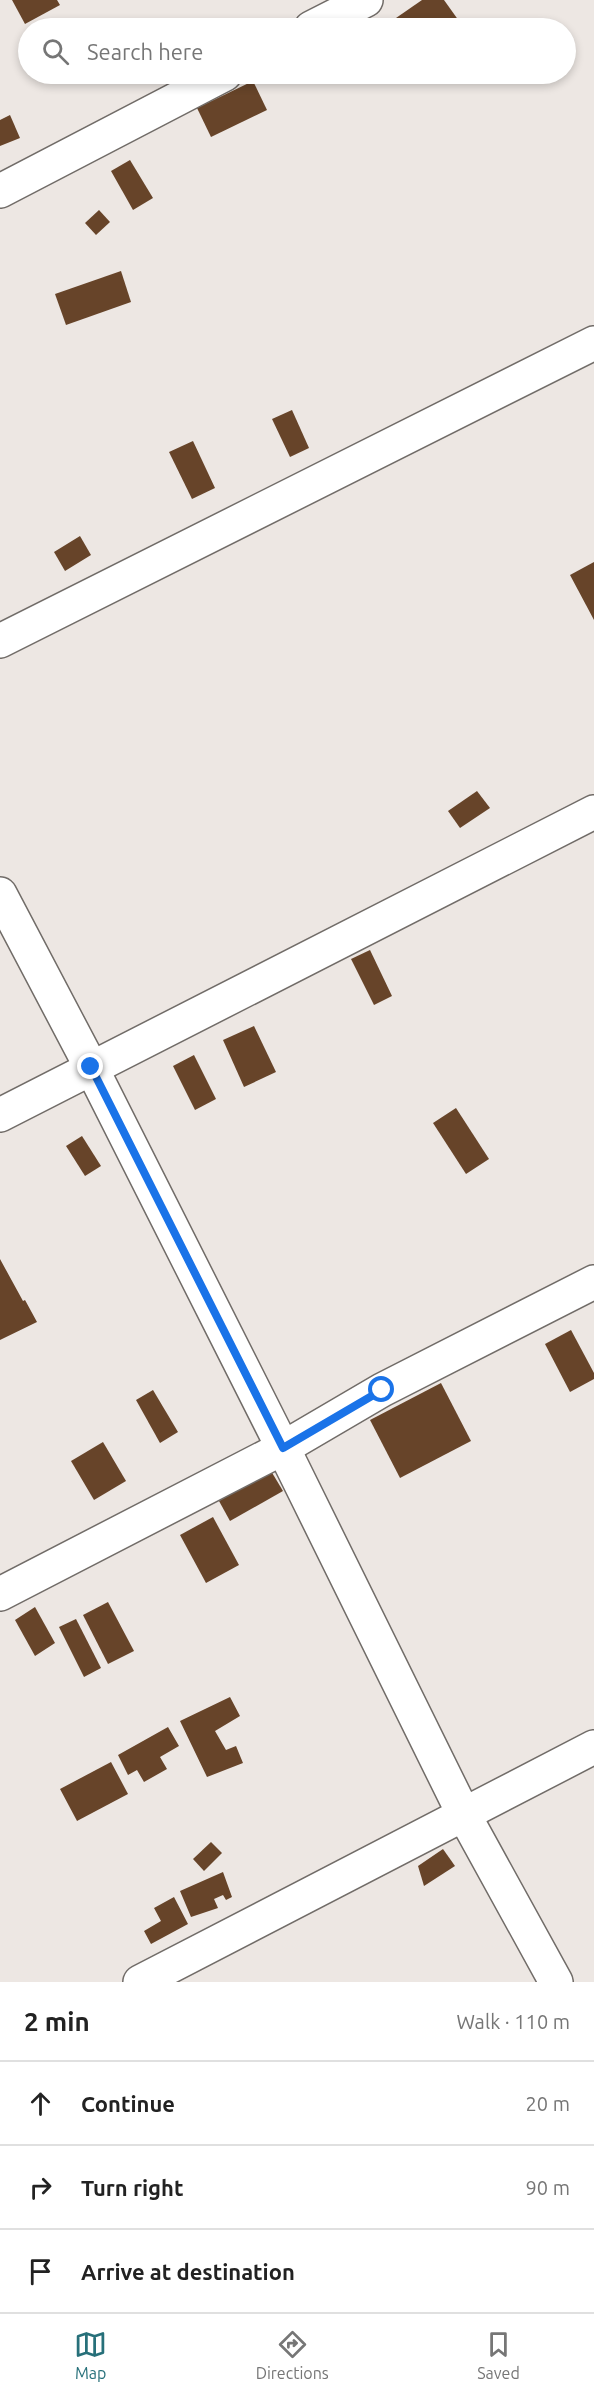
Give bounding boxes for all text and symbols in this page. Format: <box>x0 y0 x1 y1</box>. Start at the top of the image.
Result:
search box <box>18 18 576 84</box>
icon: search <box>39 35 72 68</box>
text: Search here <box>87 39 203 64</box>
route end <box>77 1053 103 1079</box>
route start <box>368 1376 394 1402</box>
text: 2 min <box>24 2007 90 2036</box>
text: Walk · 110 m <box>457 2010 570 2033</box>
icon: ahead <box>24 2087 57 2120</box>
text: Continue <box>81 2091 175 2116</box>
text: 20 m <box>526 2092 570 2115</box>
icon: right <box>24 2171 57 2204</box>
text: Turn right <box>81 2175 183 2200</box>
text: 90 m <box>526 2176 570 2199</box>
icon: arrive <box>24 2255 57 2288</box>
text: Arrive at destination <box>81 2259 295 2284</box>
tab: Map <box>74 2328 107 2382</box>
tab: Directions <box>256 2328 329 2382</box>
tab: Saved <box>477 2328 520 2382</box>

